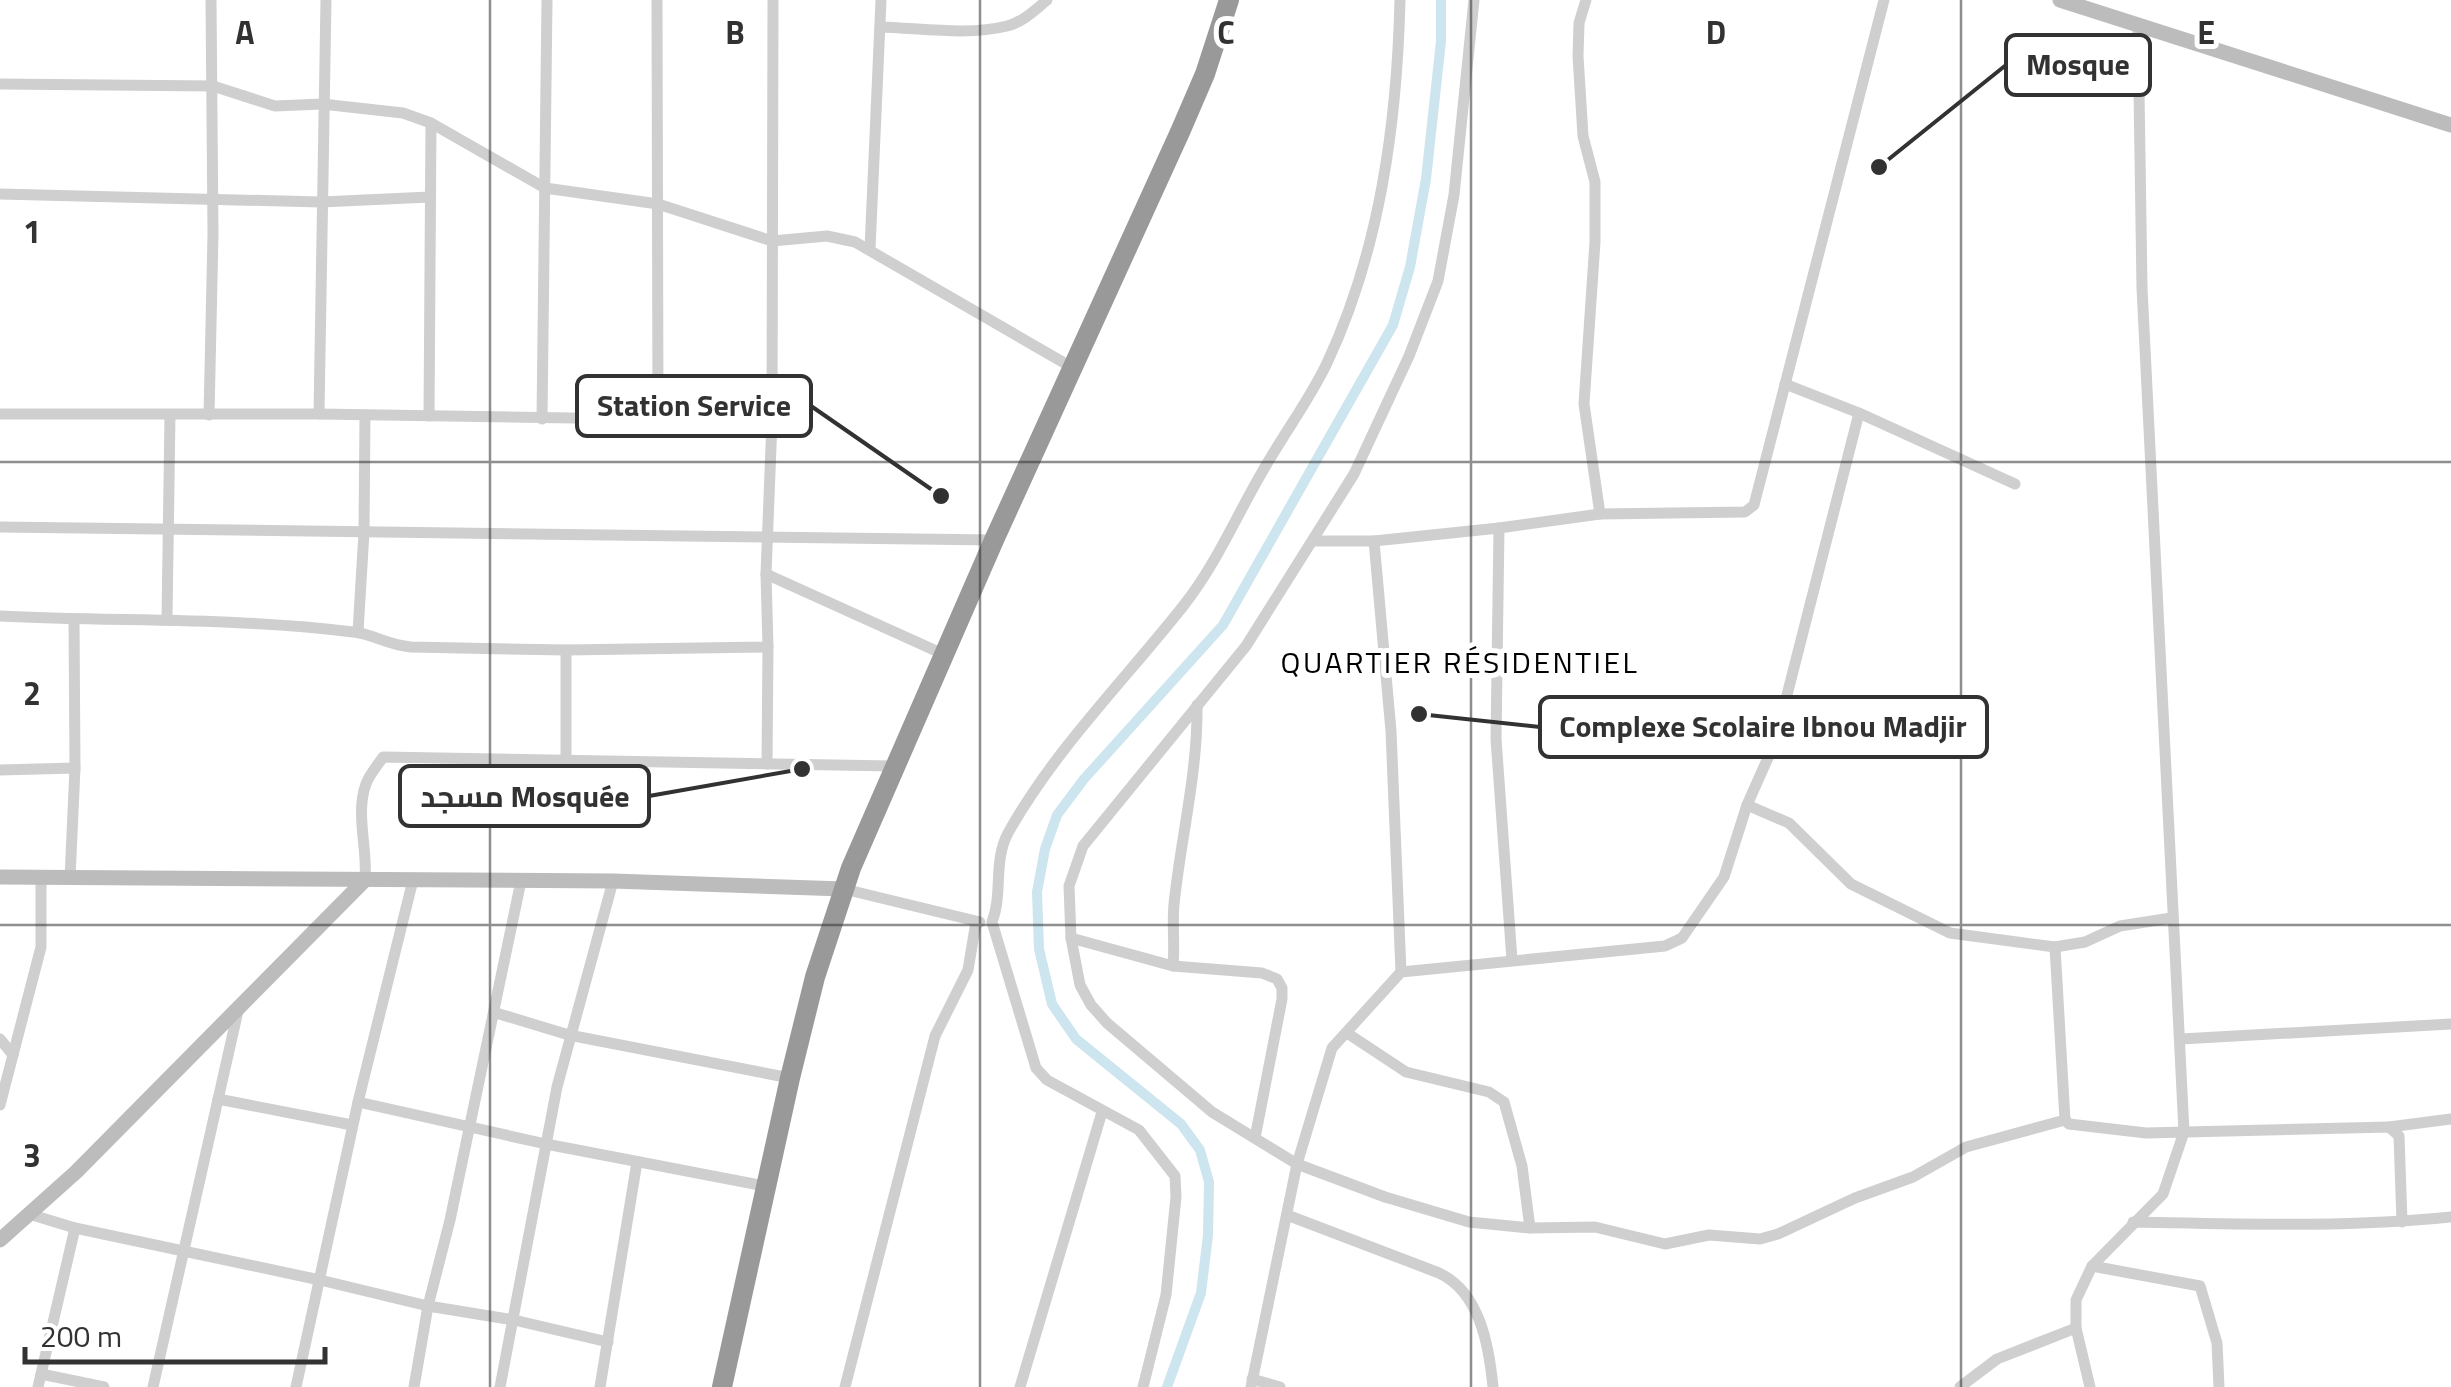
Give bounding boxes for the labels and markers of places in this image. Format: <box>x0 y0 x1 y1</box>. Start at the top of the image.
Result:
callout: Mosque <box>2006 35 2150 95</box>
callout: Station Service <box>577 376 811 436</box>
callout: Complexe Scolaire Ibnou Madjir <box>1540 697 1987 757</box>
callout: مسجد Mosquée <box>400 766 649 826</box>

